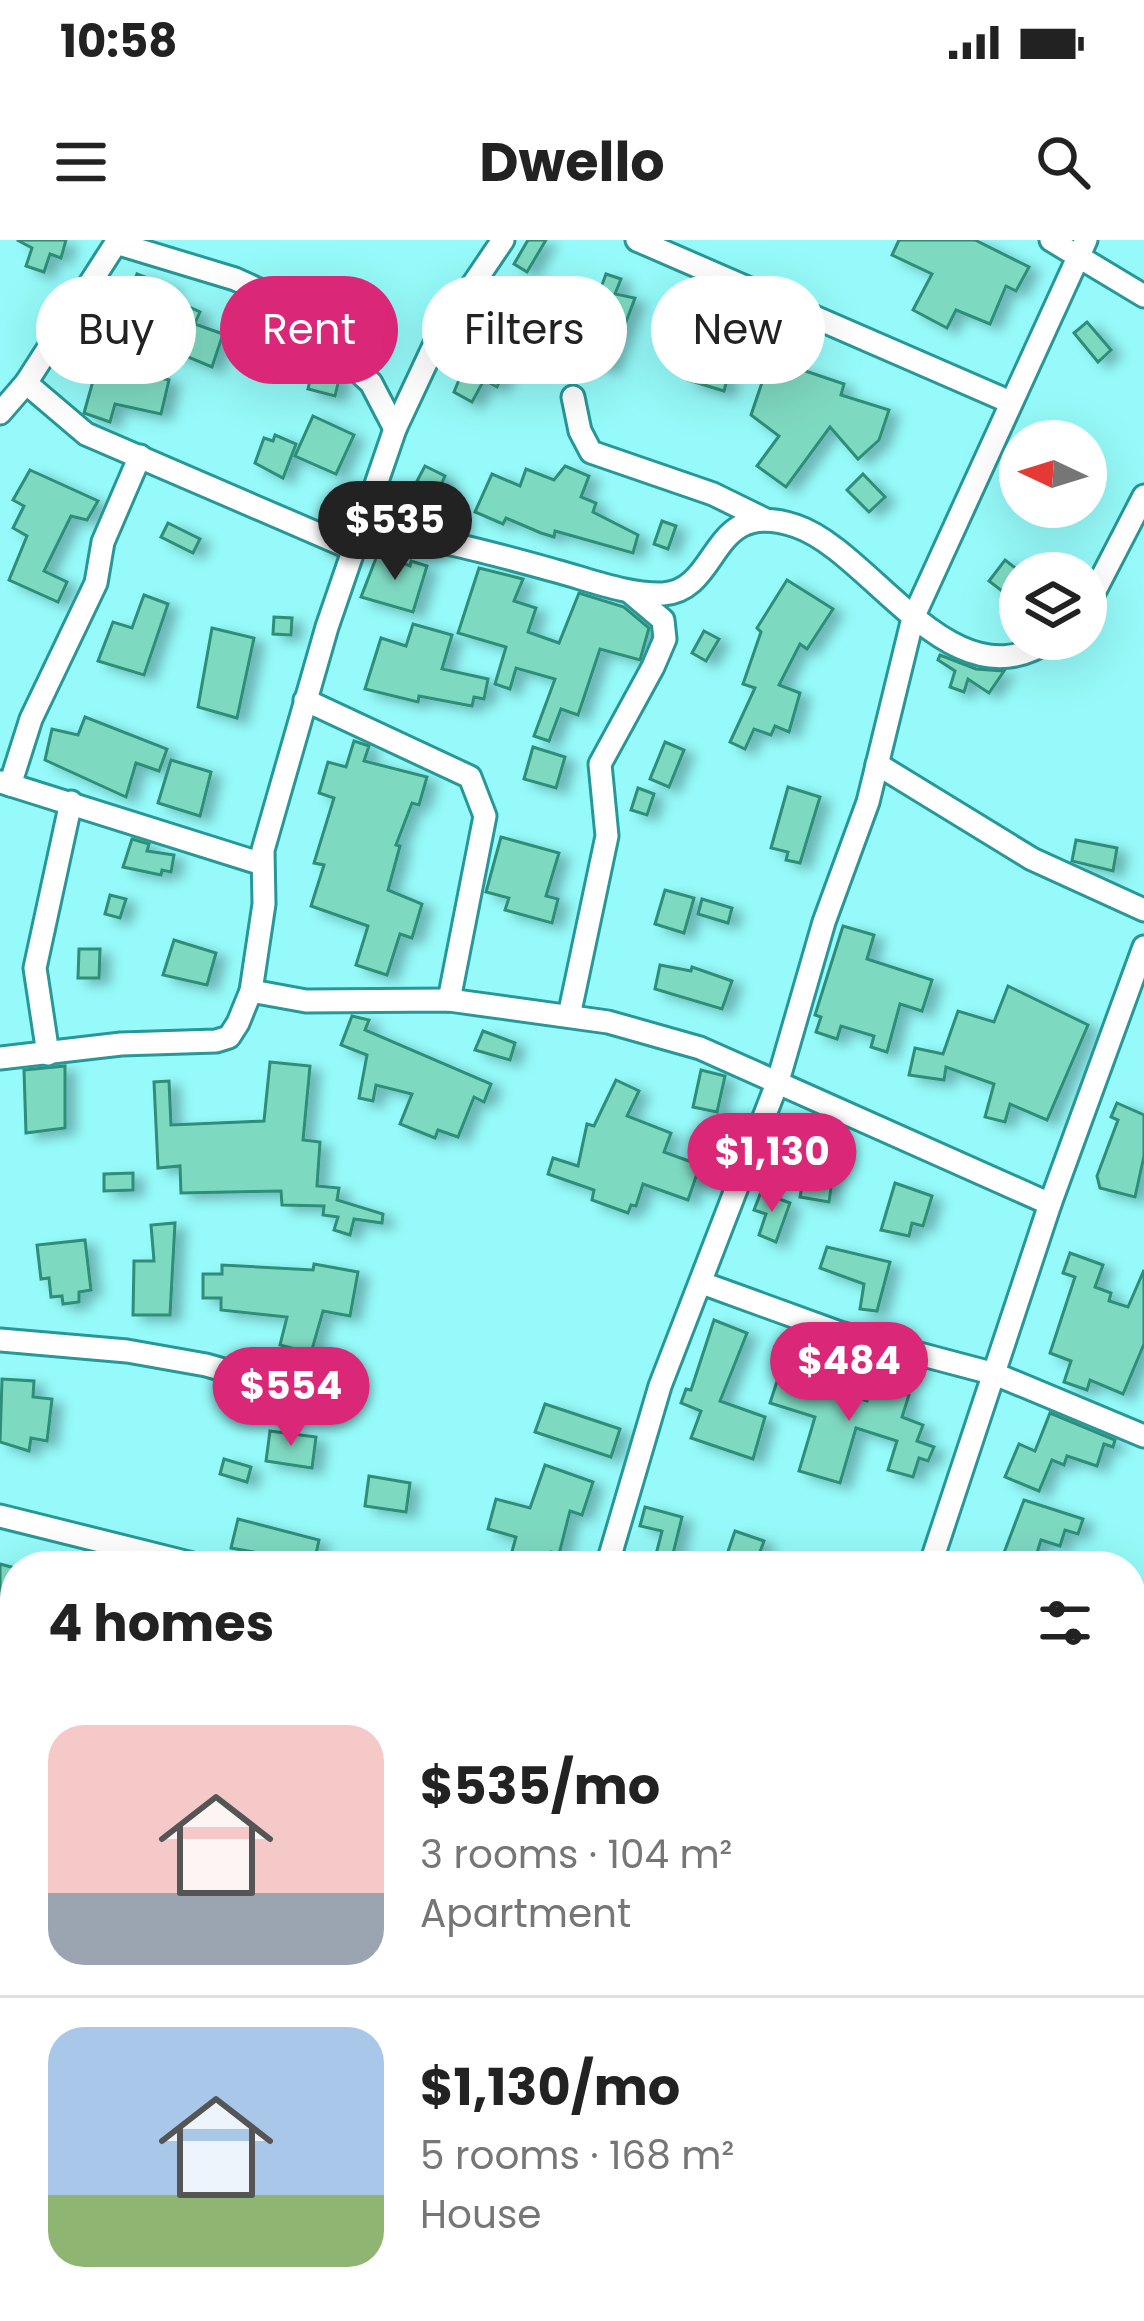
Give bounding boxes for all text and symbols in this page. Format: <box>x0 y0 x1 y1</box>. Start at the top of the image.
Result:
text: 10:58 <box>60 10 177 73</box>
text: Dwello <box>479 124 665 200</box>
icon: menu <box>48 129 114 195</box>
icon: search <box>1030 129 1096 195</box>
chip: Buy <box>36 276 196 384</box>
chip: Rent <box>220 276 398 384</box>
chip: Filters <box>422 276 627 384</box>
chip: New <box>651 276 825 384</box>
north arrow <box>999 420 1107 528</box>
map controls <box>999 420 1107 660</box>
pin: $535 <box>324 481 466 583</box>
text: $535 <box>345 492 445 547</box>
button: layers <box>999 552 1107 660</box>
pin: $1,130 <box>674 1113 870 1215</box>
text: $1,130 <box>714 1124 830 1179</box>
pin: $484 <box>778 1322 920 1424</box>
text: $484 <box>797 1333 901 1388</box>
pin: $554 <box>220 1347 362 1449</box>
text: $554 <box>240 1358 342 1413</box>
text: 4 homes <box>48 1587 274 1659</box>
icon: filters <box>1032 1590 1098 1656</box>
text: $535/mo <box>420 1750 660 1822</box>
icon: home <box>144 1773 288 1917</box>
text: 3 rooms · 104 m² <box>420 1827 732 1882</box>
text: Apartment <box>420 1886 631 1941</box>
text: $1,130/mo <box>420 2051 680 2123</box>
icon: home <box>144 2075 288 2219</box>
text: 5 rooms · 168 m² <box>420 2128 734 2183</box>
text: House <box>420 2187 541 2242</box>

